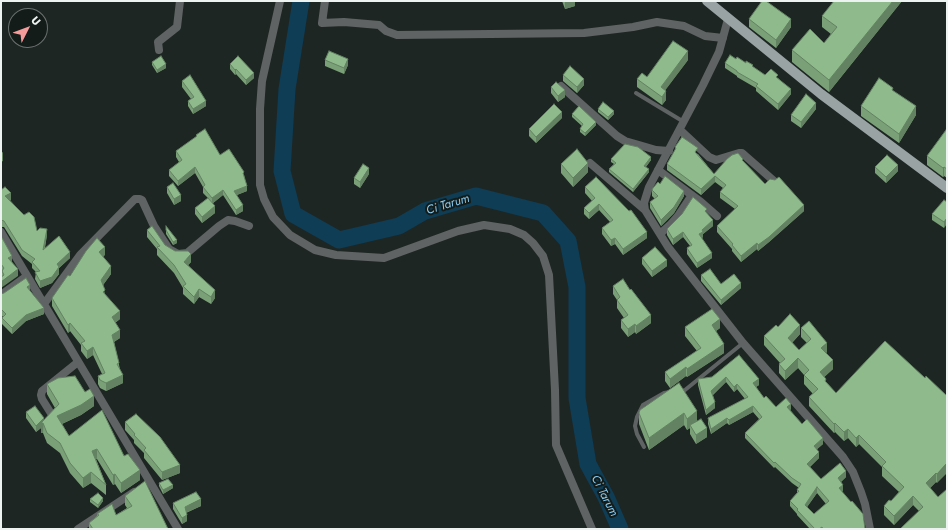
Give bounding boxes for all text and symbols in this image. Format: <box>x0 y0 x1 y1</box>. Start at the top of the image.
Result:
north arrow <box>8 8 48 48</box>
text: U <box>28 12 45 29</box>
water label: Ci Tarum <box>425 192 471 218</box>
water label: Ci Tarum <box>587 473 621 519</box>

